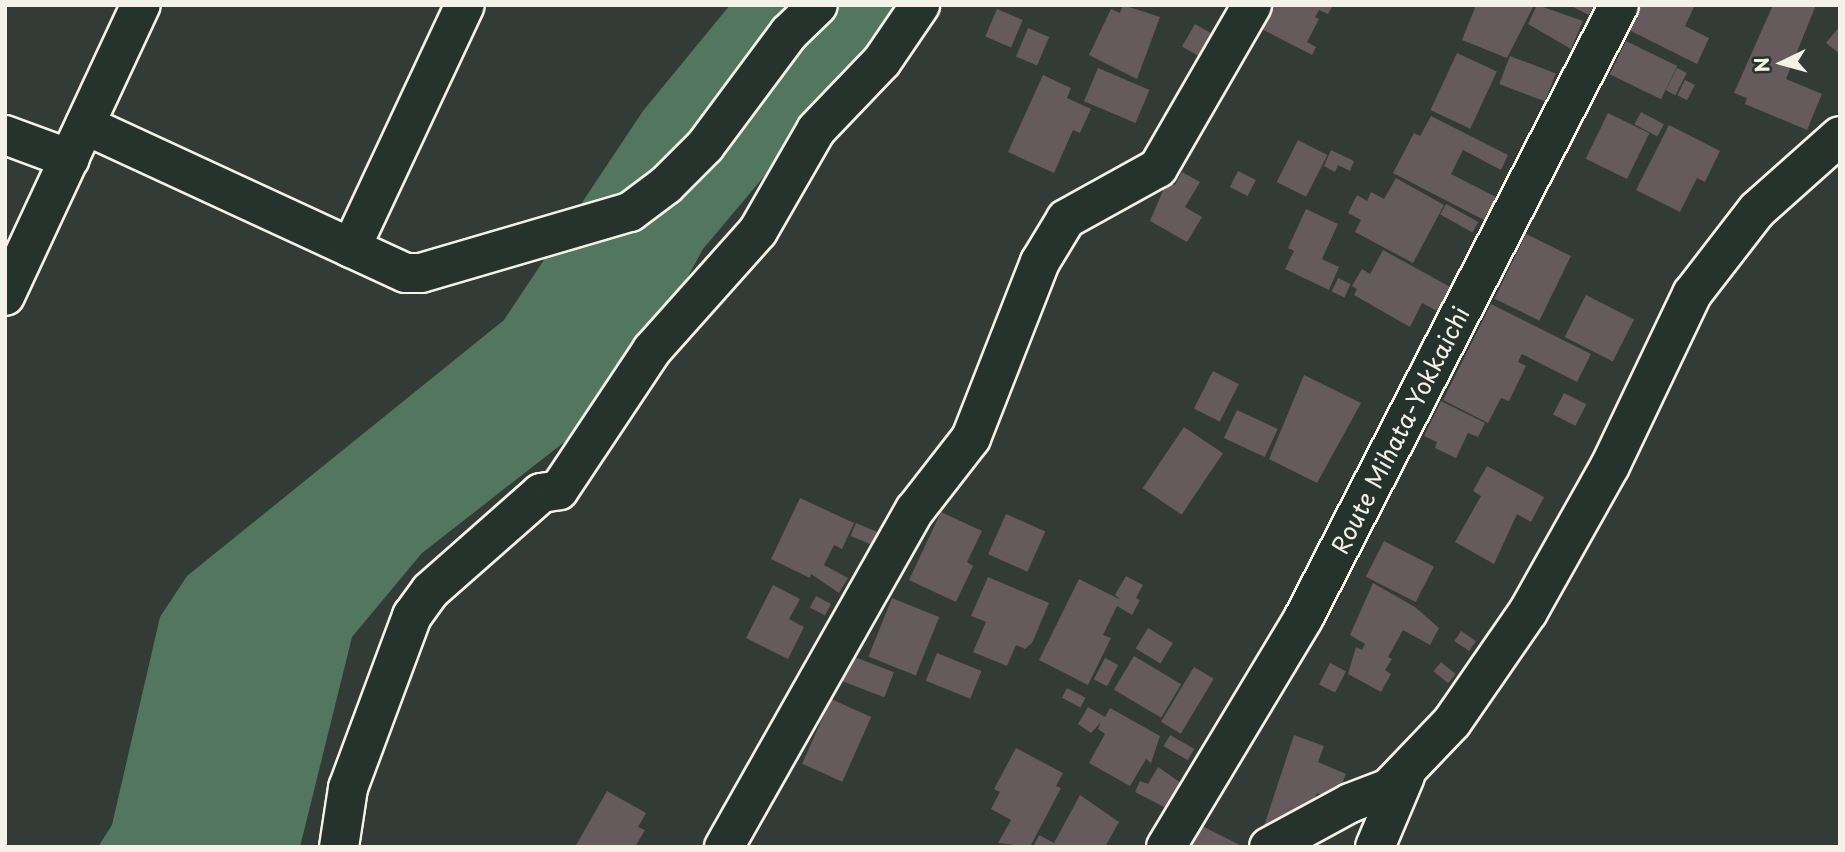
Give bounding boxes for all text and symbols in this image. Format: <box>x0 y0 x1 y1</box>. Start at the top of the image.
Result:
north arrow <box>1747 28 1817 98</box>
text: N <box>1746 56 1776 74</box>
street label: Route Mihata-Yokkaichi <box>1325 301 1475 559</box>

